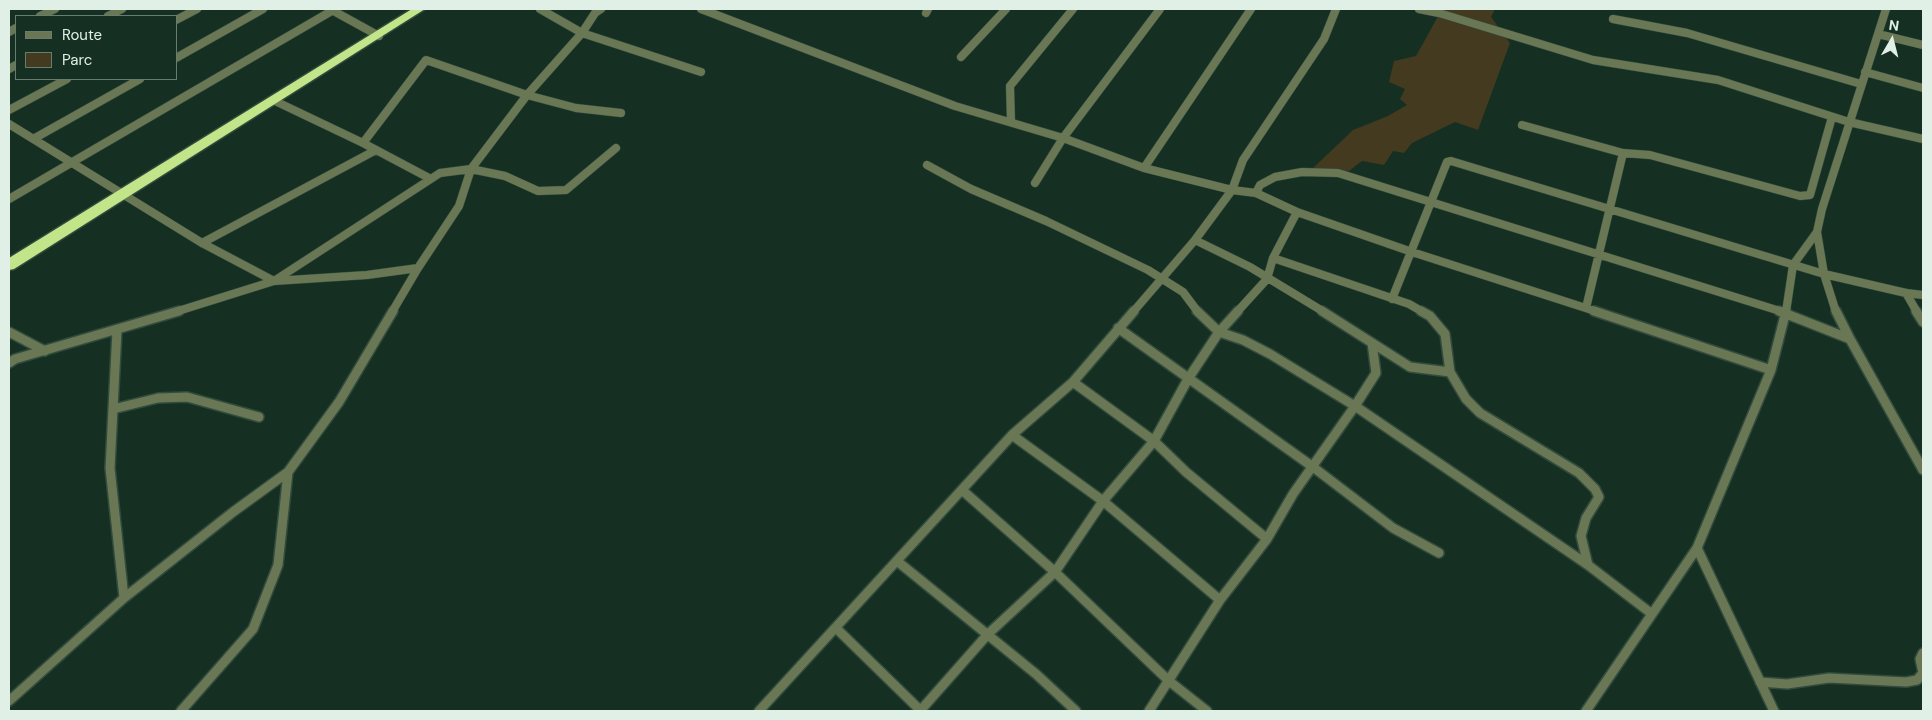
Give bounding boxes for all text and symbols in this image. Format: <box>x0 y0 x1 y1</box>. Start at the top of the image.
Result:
legend <box>15 15 178 80</box>
north arrow <box>1867 15 1917 65</box>
text: N <box>1888 16 1900 35</box>
text: Route <box>62 25 102 45</box>
text: Parc <box>62 50 92 70</box>

